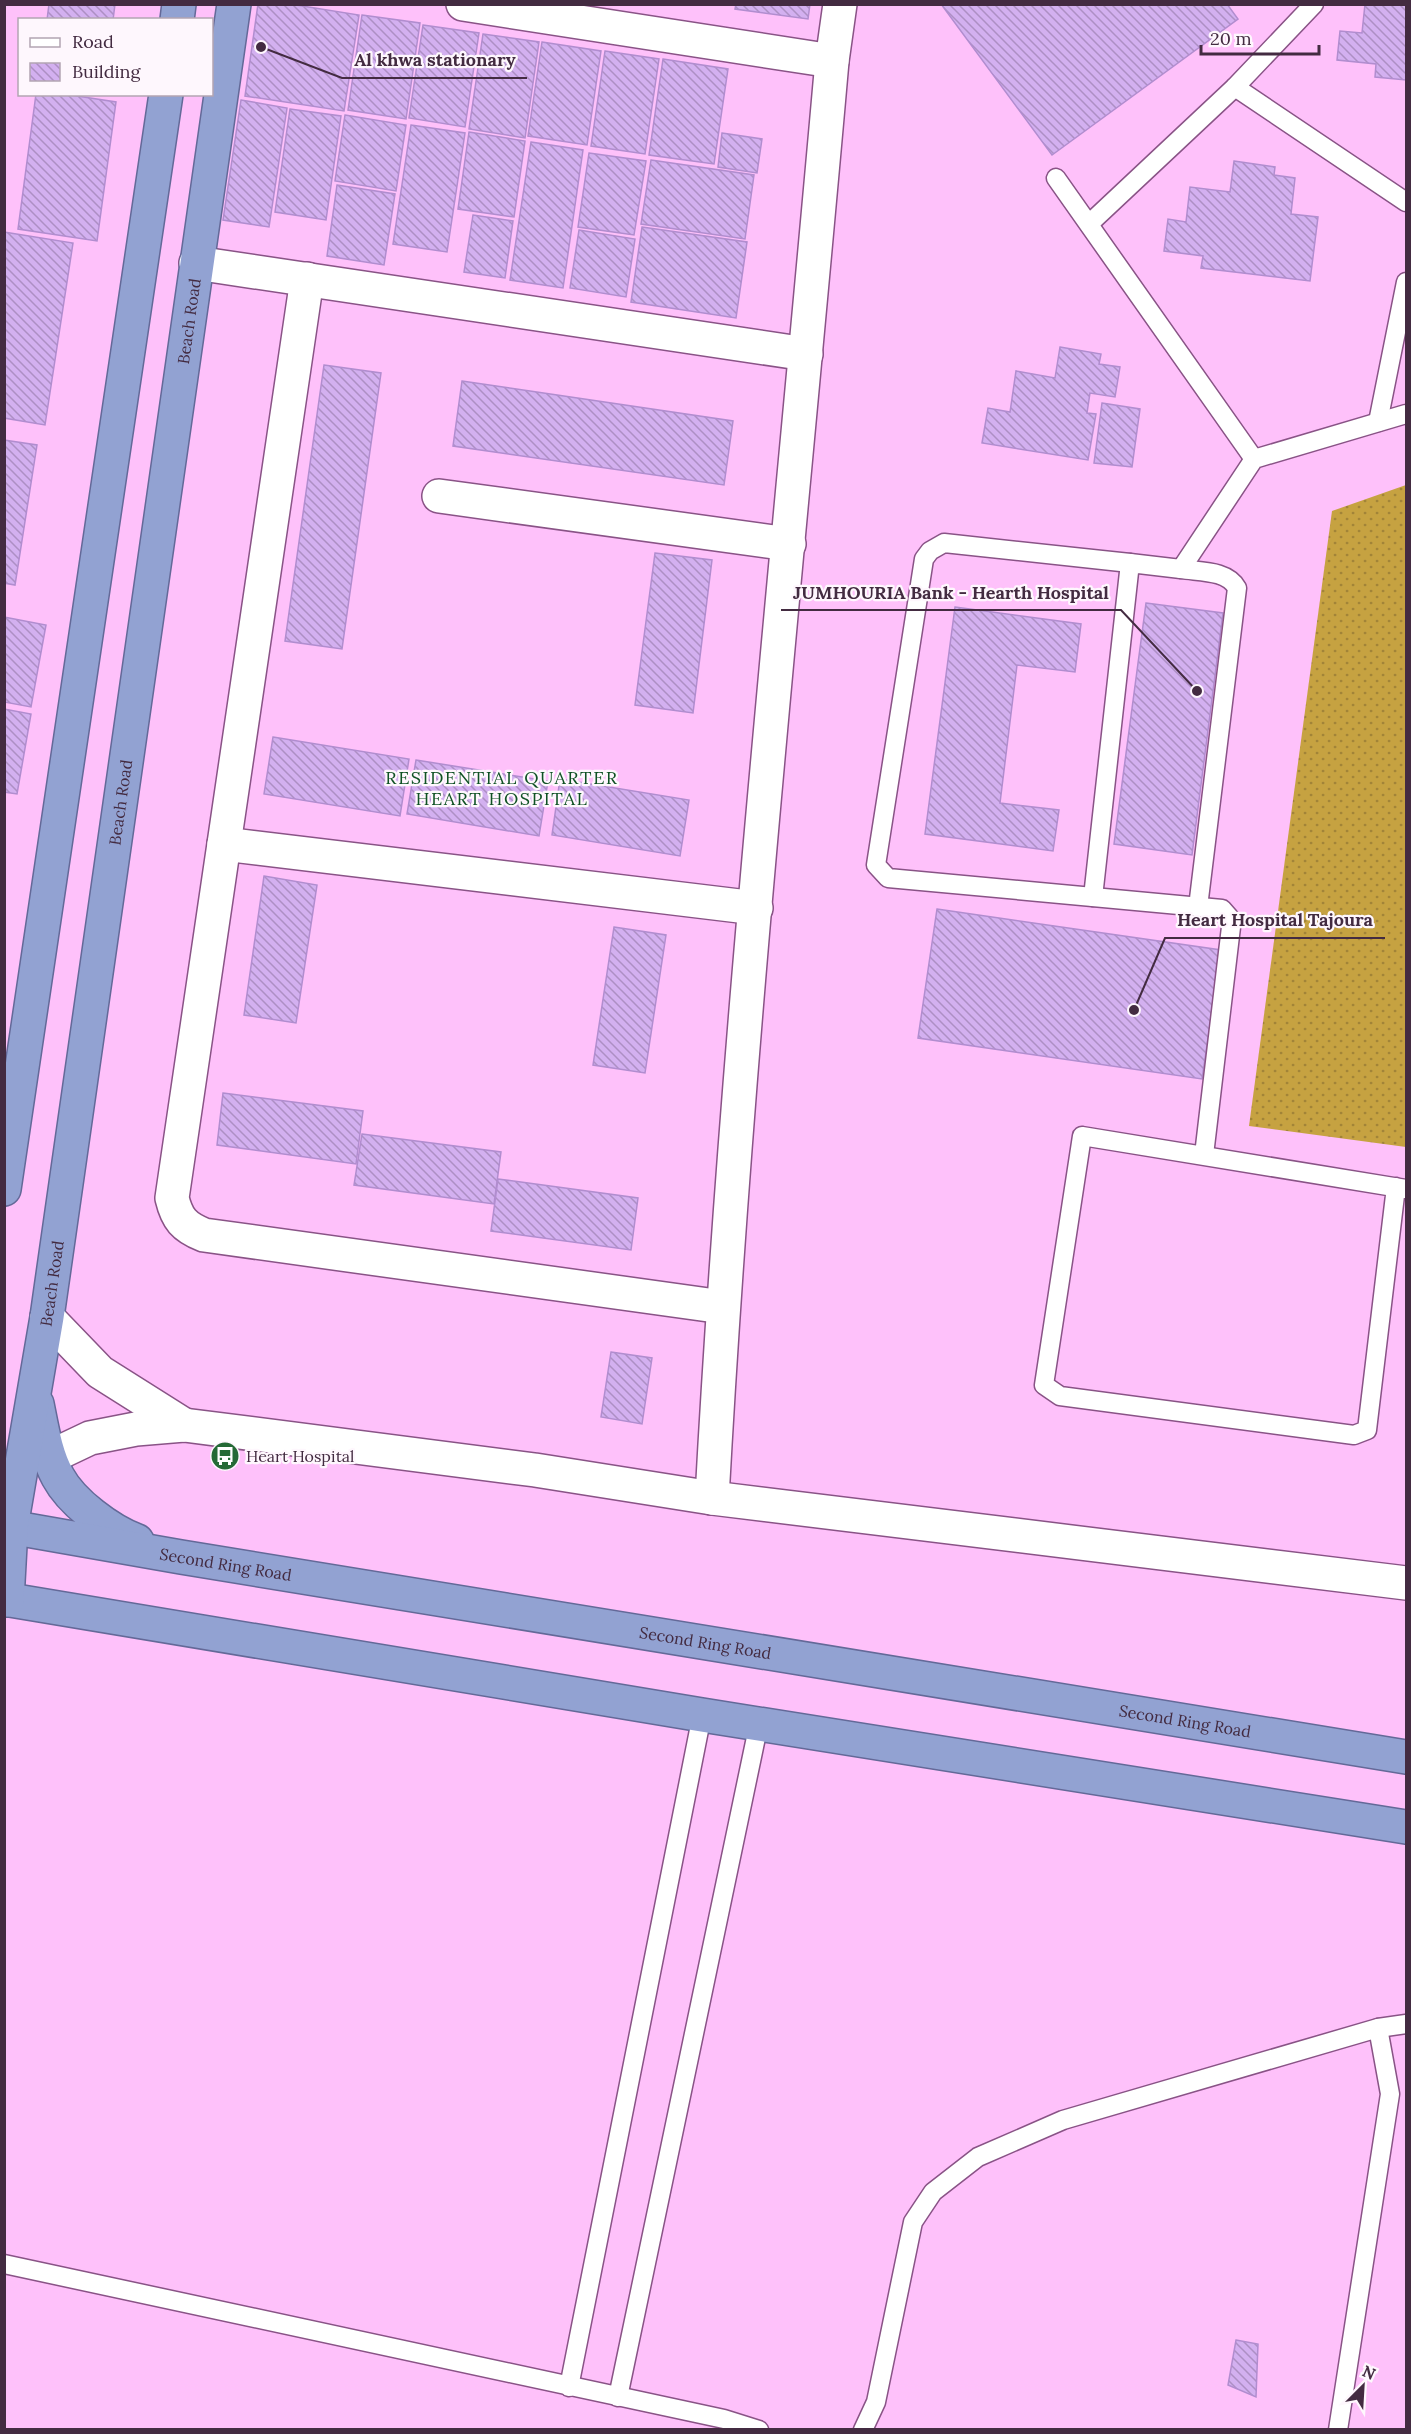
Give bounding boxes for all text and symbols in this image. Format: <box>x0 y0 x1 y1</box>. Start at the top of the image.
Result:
legend <box>18 18 213 96</box>
scale bar <box>1201 18 1320 56</box>
text: 20 m <box>1210 27 1252 50</box>
text: Road <box>72 30 114 53</box>
callout: Al khwa stationary <box>342 42 527 78</box>
text: Al khwa stationary <box>354 48 516 71</box>
text: Building <box>72 60 142 83</box>
street label: Beach Road <box>173 277 205 365</box>
callout: JUMHOURIA Bank - Hearth Hospital <box>781 574 1121 610</box>
text: JUMHOURIA Bank - Hearth Hospital <box>793 581 1109 604</box>
street label: Beach Road <box>104 758 136 847</box>
district label: RESIDENTIAL QUARTER HEART HOSPITAL <box>385 766 619 810</box>
callout: Heart Hospital Tajoura <box>1165 902 1385 938</box>
text: Heart Hospital Tajoura <box>1177 908 1374 931</box>
street label: Beach Road <box>36 1239 68 1328</box>
bus stop icon: Heart Hospital <box>209 1440 241 1472</box>
place label: Heart Hospital <box>246 1446 354 1466</box>
street label: Second Ring Road <box>158 1543 294 1585</box>
street label: Second Ring Road <box>638 1622 773 1663</box>
street label: Second Ring Road <box>1118 1700 1253 1742</box>
north arrow <box>1333 2356 1393 2416</box>
text: N <box>1359 2361 1379 2384</box>

